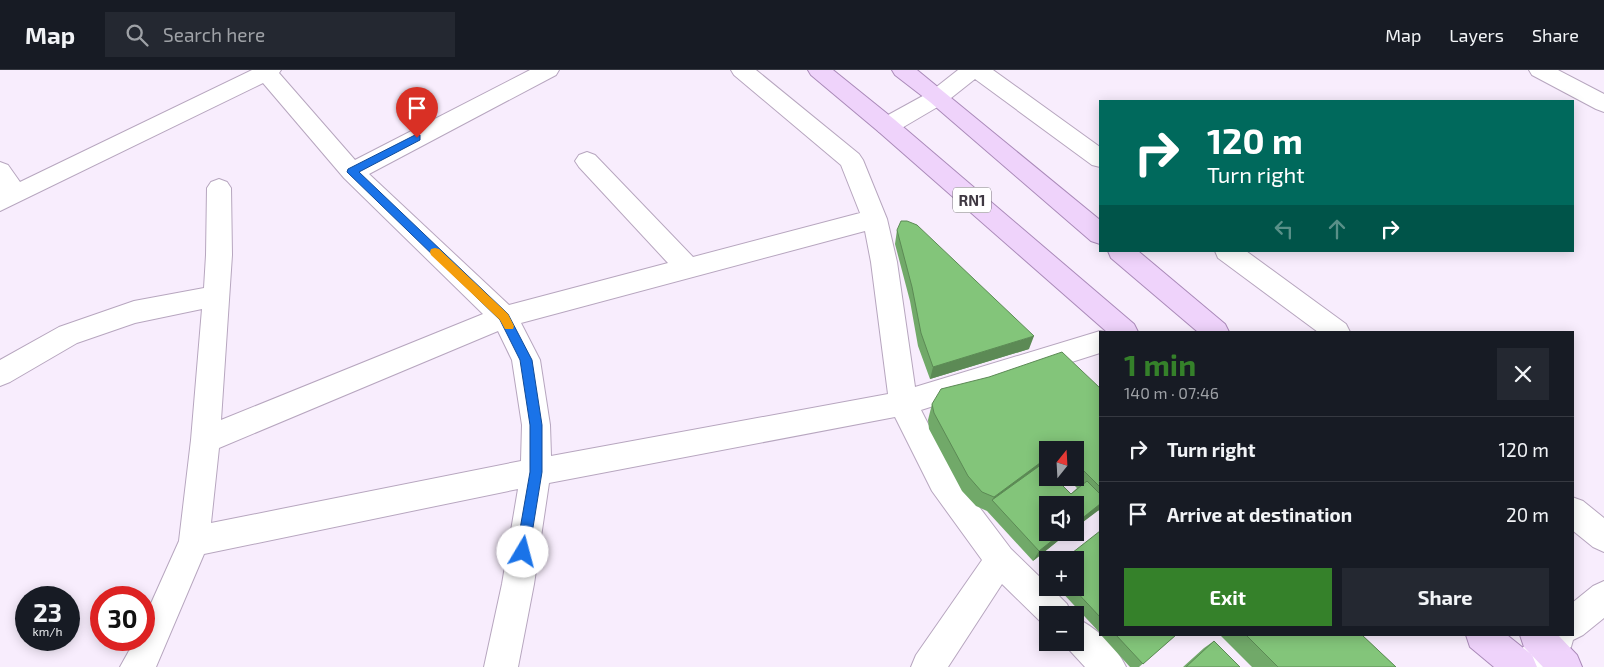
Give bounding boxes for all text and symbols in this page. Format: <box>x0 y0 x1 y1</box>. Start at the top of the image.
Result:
search box <box>105 12 455 57</box>
text: Map <box>25 20 75 49</box>
icon: search <box>123 21 151 49</box>
text: Search here <box>163 23 265 46</box>
text: Map <box>1385 24 1421 46</box>
text: Layers <box>1449 24 1504 46</box>
text: Share <box>1532 24 1579 46</box>
pin <box>396 87 438 138</box>
icon: arrive <box>403 94 431 122</box>
text: 120 m <box>1207 119 1303 161</box>
icon: right <box>1124 120 1189 185</box>
text: Turn right <box>1207 161 1305 187</box>
road number: RN1 <box>953 188 991 212</box>
icon: left <box>1270 215 1298 243</box>
icon: ahead <box>1323 215 1351 243</box>
icon: right <box>1376 215 1404 243</box>
text: 1 min <box>1124 346 1196 382</box>
button: close <box>1497 348 1549 400</box>
text: 140 m · 07:46 <box>1124 383 1219 402</box>
icon: right <box>1124 435 1152 463</box>
text: Turn right <box>1167 438 1255 461</box>
text: 120 m <box>1498 438 1549 461</box>
north arrow <box>1039 441 1084 486</box>
map controls <box>1039 441 1084 651</box>
button: sound <box>1039 496 1084 541</box>
icon: arrive <box>1124 500 1152 528</box>
text: Arrive at destination <box>1167 503 1352 526</box>
text: 20 m <box>1506 503 1549 526</box>
position arrow <box>496 525 548 577</box>
button: + <box>1039 551 1084 596</box>
button: Exit <box>1124 568 1332 626</box>
button: Share <box>1342 568 1549 626</box>
speed limit sign: 30 <box>90 586 155 651</box>
text: 23 <box>33 597 62 627</box>
button: − <box>1039 606 1084 651</box>
text: km/h <box>33 624 62 638</box>

